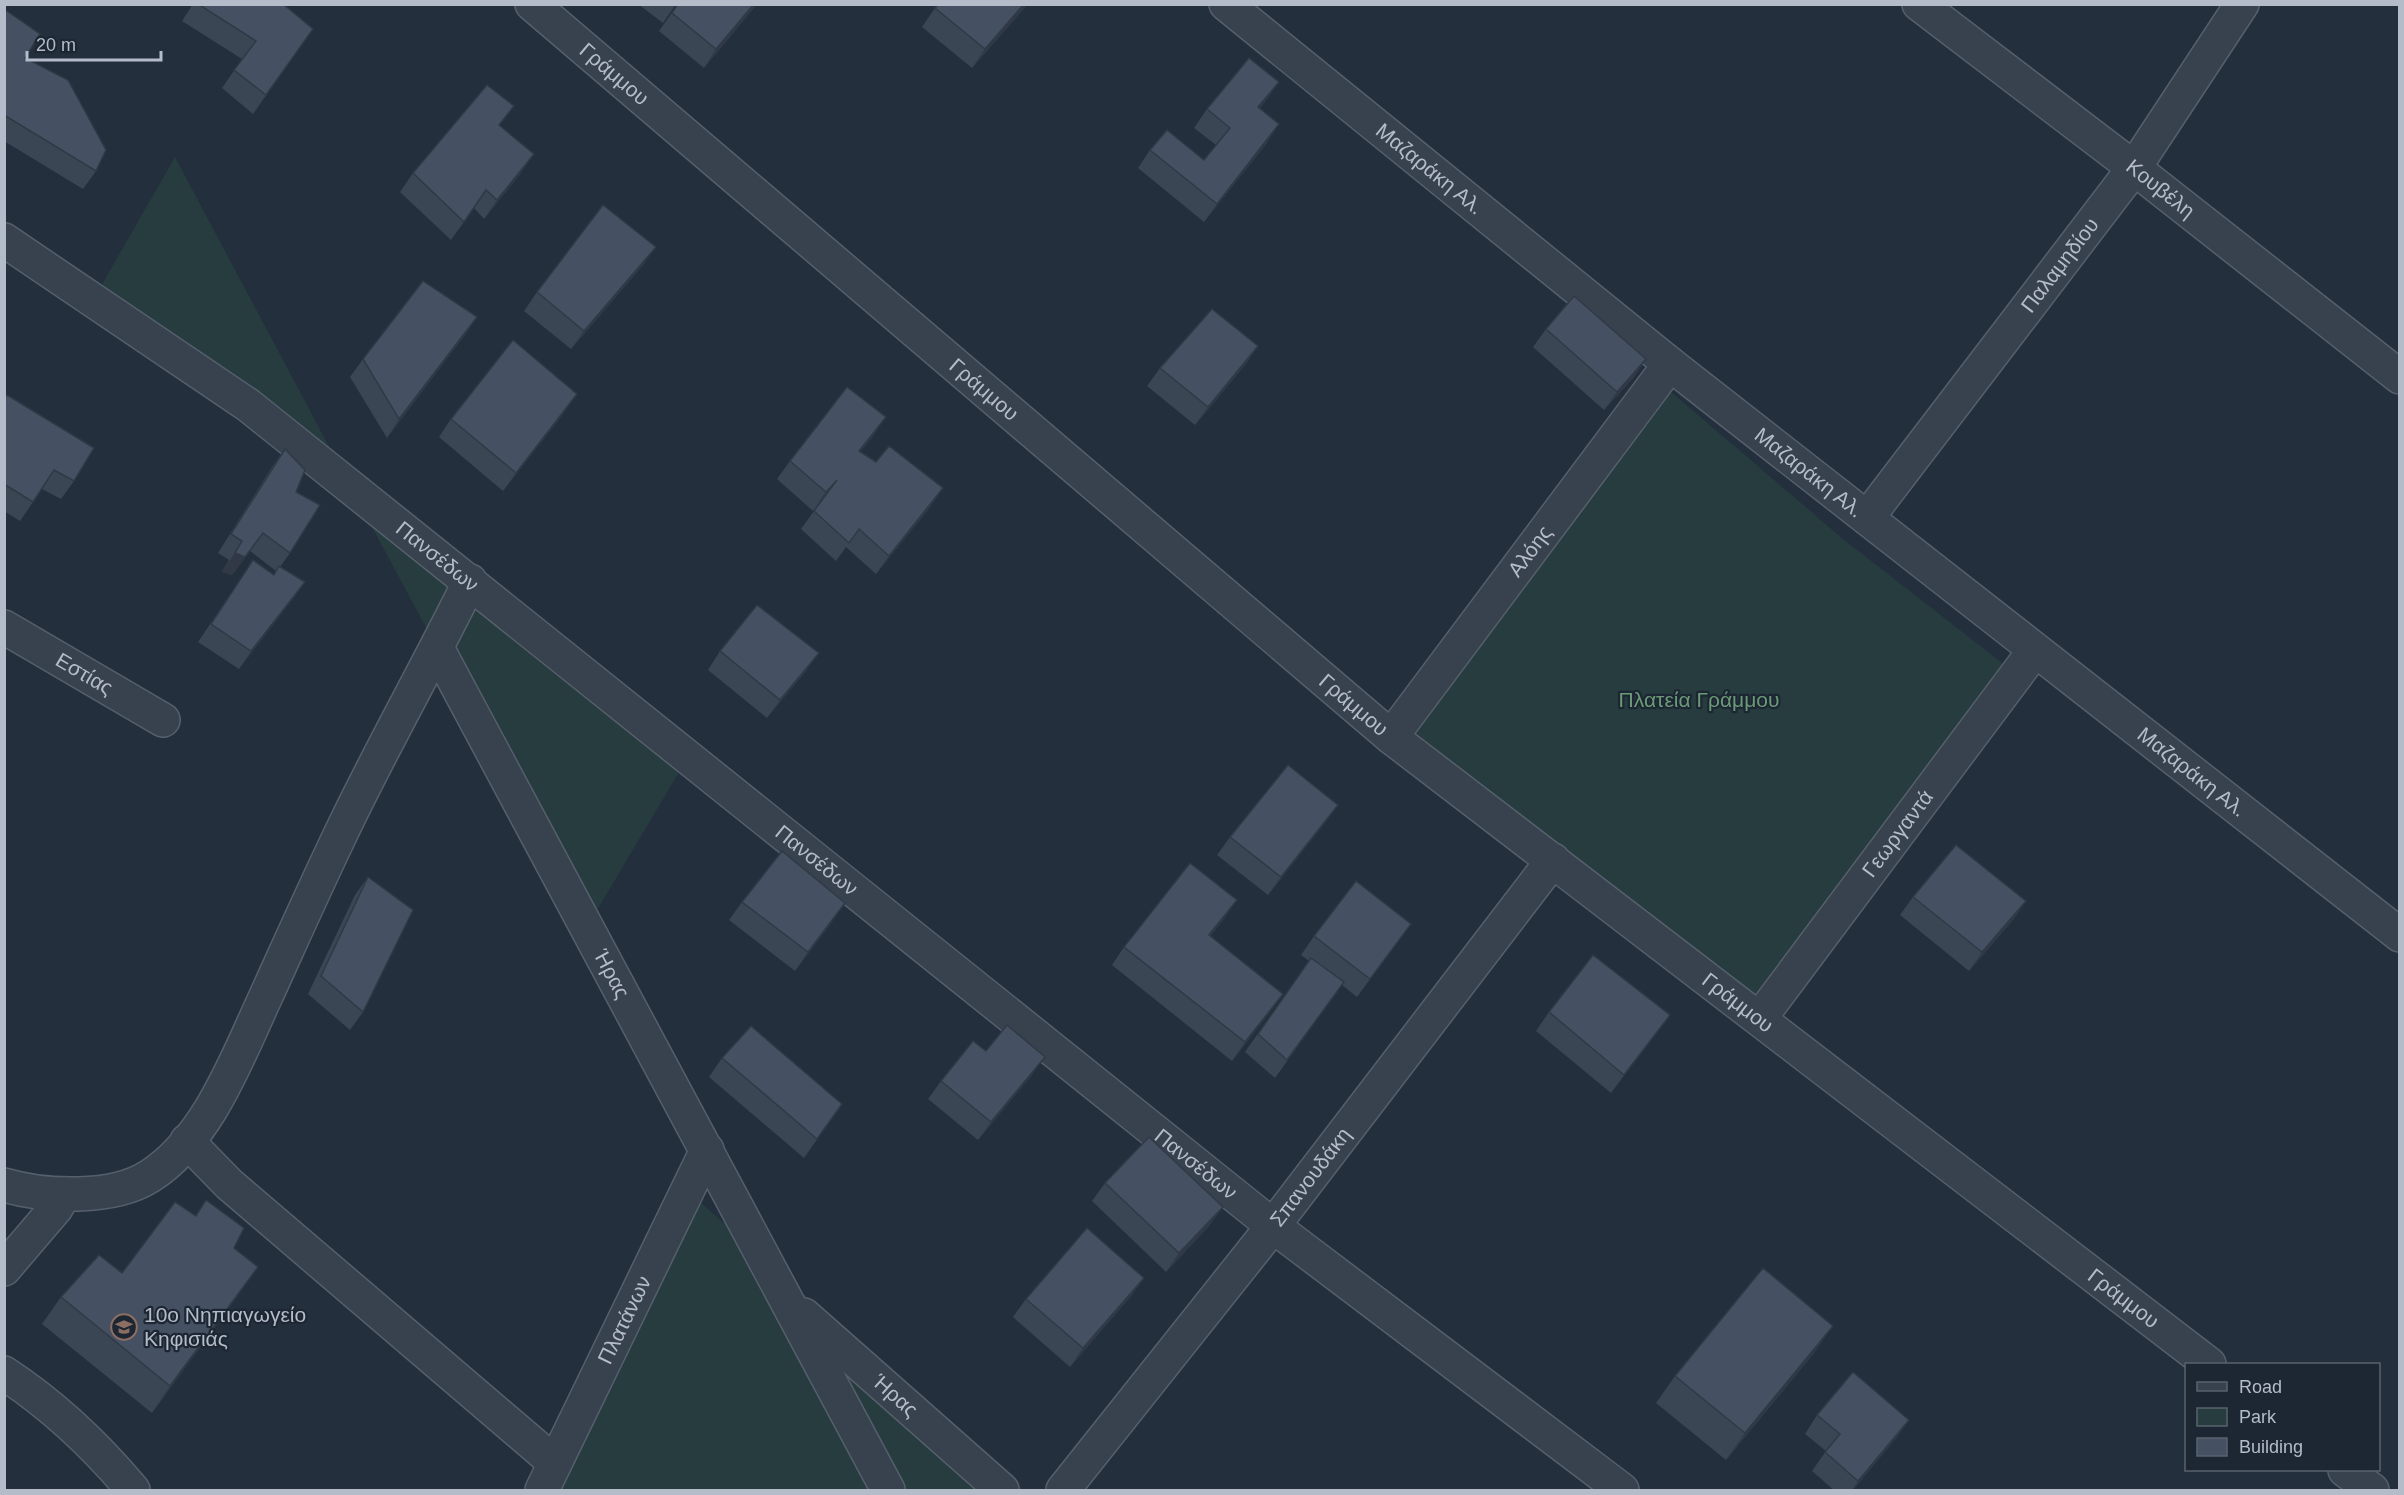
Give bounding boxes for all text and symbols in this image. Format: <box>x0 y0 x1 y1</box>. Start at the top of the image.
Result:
scale bar <box>27 24 160 62</box>
text: 20 m <box>36 35 76 55</box>
street label: Γράμμου <box>575 38 654 109</box>
street label: Μαζαράκη Αλ. <box>1372 118 1488 219</box>
street label: Κουβέλη <box>2122 154 2200 222</box>
street label: Παλαμηδίου <box>2016 213 2103 317</box>
street label: Γράμμου <box>945 353 1023 425</box>
street label: Μαζαράκη Αλ. <box>1751 423 1868 522</box>
street label: Πανσέδων <box>392 516 483 596</box>
street label: Αλόης <box>1503 521 1556 581</box>
street label: Εστίας <box>52 648 117 699</box>
street label: Γράμμου <box>1315 669 1393 740</box>
park label: Πλατεία Γράμμου <box>1619 688 1779 711</box>
street label: Μαζαράκη Αλ. <box>2133 722 2251 821</box>
street label: Γεωργαντά <box>1857 785 1937 881</box>
street label: Πανσέδων <box>771 820 863 900</box>
street label: Ήρας <box>589 945 635 1002</box>
street label: Γράμμου <box>1698 968 1778 1037</box>
street label: Σπανουδάκη <box>1265 1123 1355 1231</box>
street label: Πανσέδων <box>1150 1124 1242 1204</box>
street label: Γράμμου <box>2084 1264 2164 1332</box>
street label: Πλατάνων <box>593 1272 655 1368</box>
place label: 10ο Νηπιαγωγείο Κηφισιάς <box>144 1303 306 1350</box>
school or university icon: 10ο Νηπιαγωγείο Κηφισιάς <box>109 1312 139 1342</box>
legend <box>2185 1363 2380 1471</box>
street label: Ήρας <box>868 1369 923 1421</box>
text: Road <box>2239 1377 2282 1397</box>
text: Park <box>2239 1407 2277 1427</box>
text: Building <box>2239 1437 2303 1457</box>

